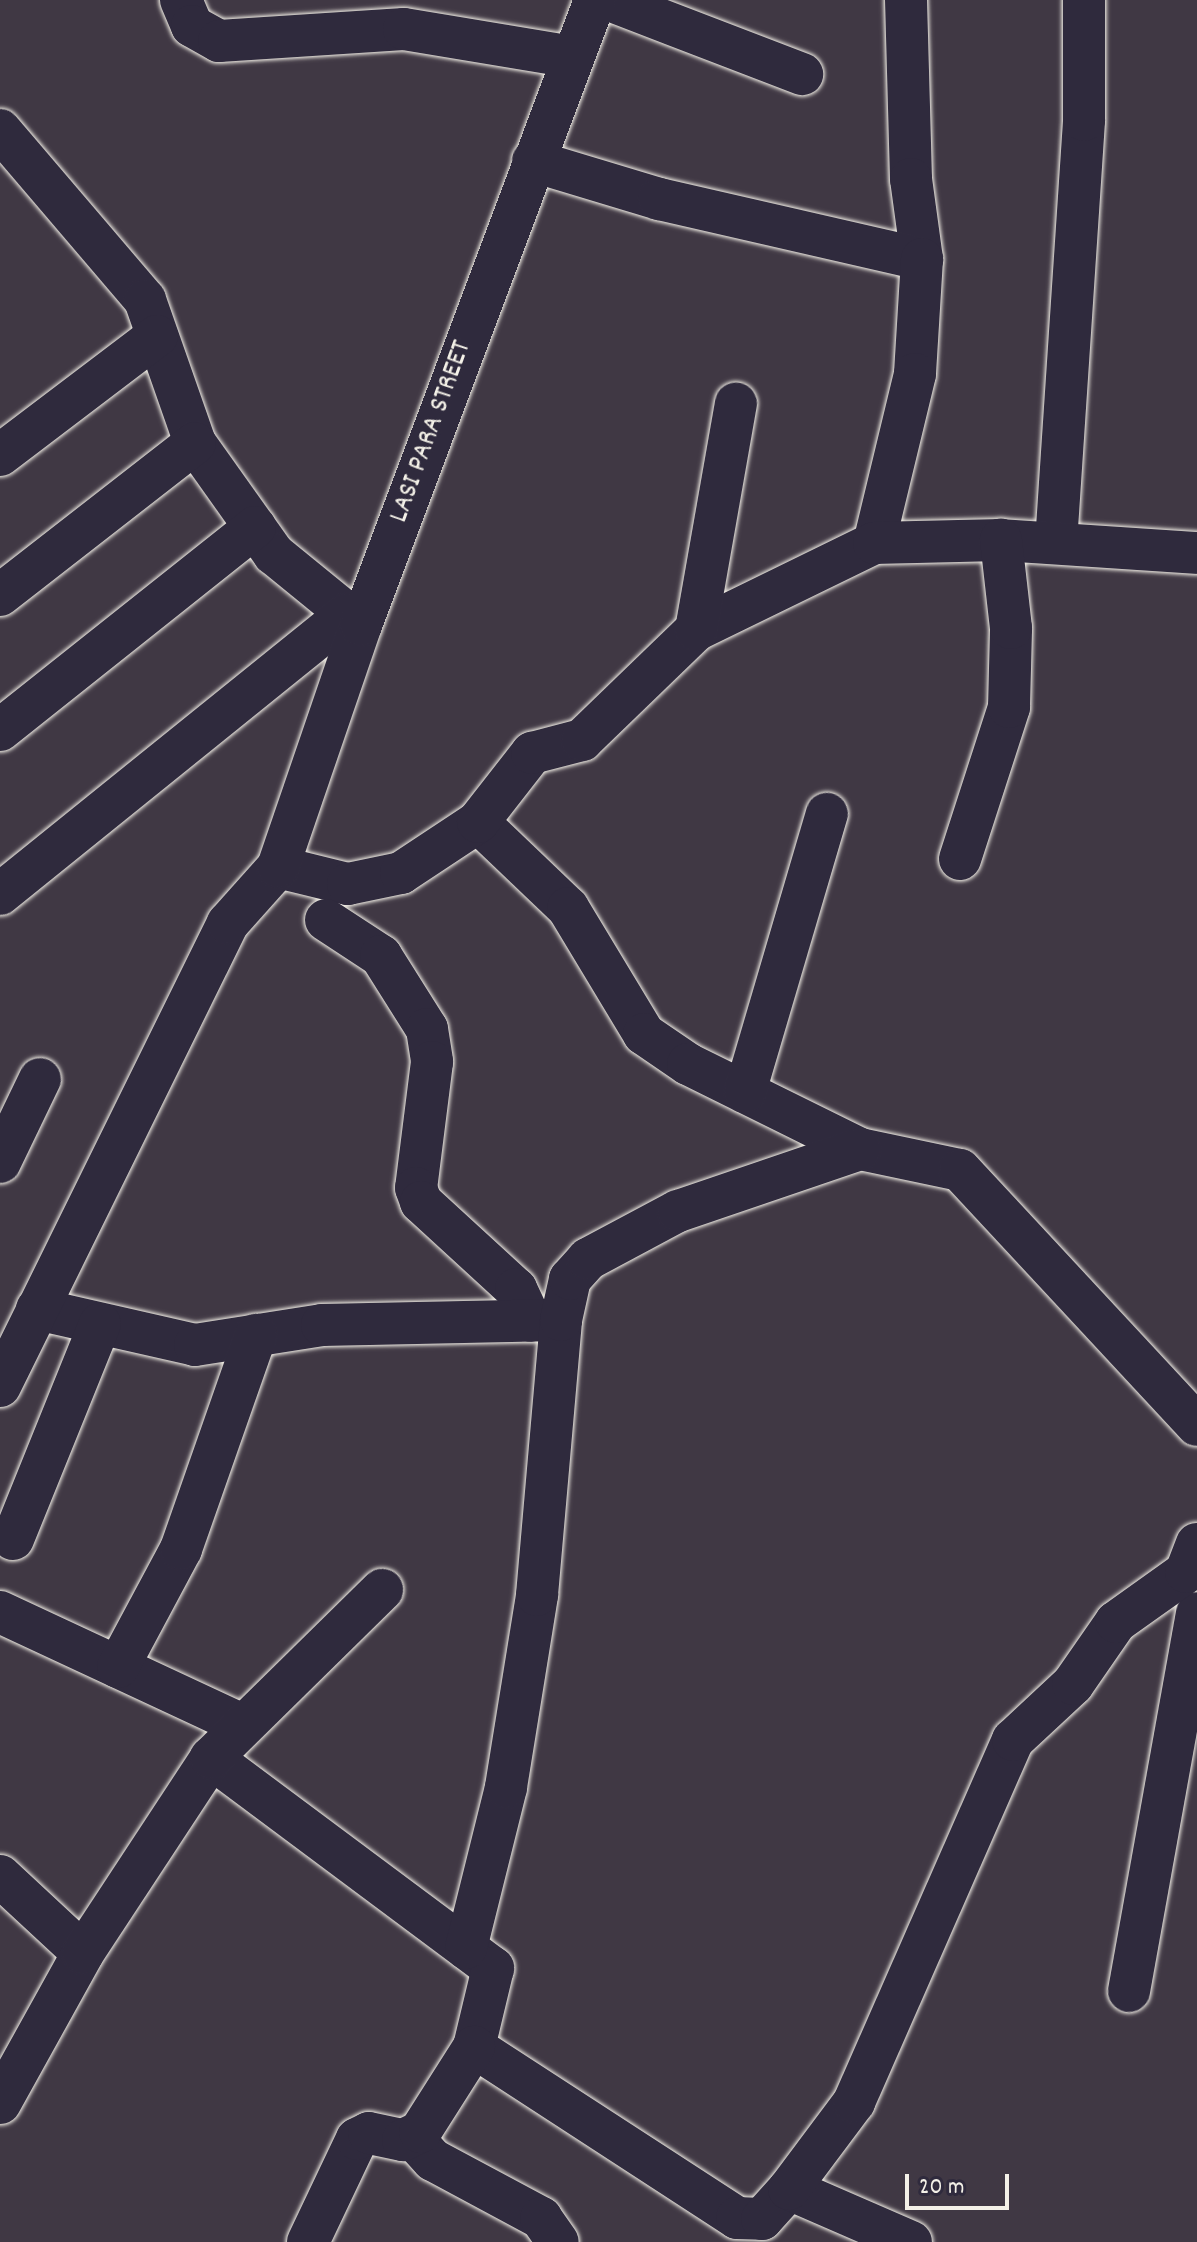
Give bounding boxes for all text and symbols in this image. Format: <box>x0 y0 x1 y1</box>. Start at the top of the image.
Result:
street label: LASI PARA STREET <box>383 336 481 528</box>
scale bar <box>909 2158 1013 2208</box>
text: 20 m <box>919 2171 965 2205</box>

